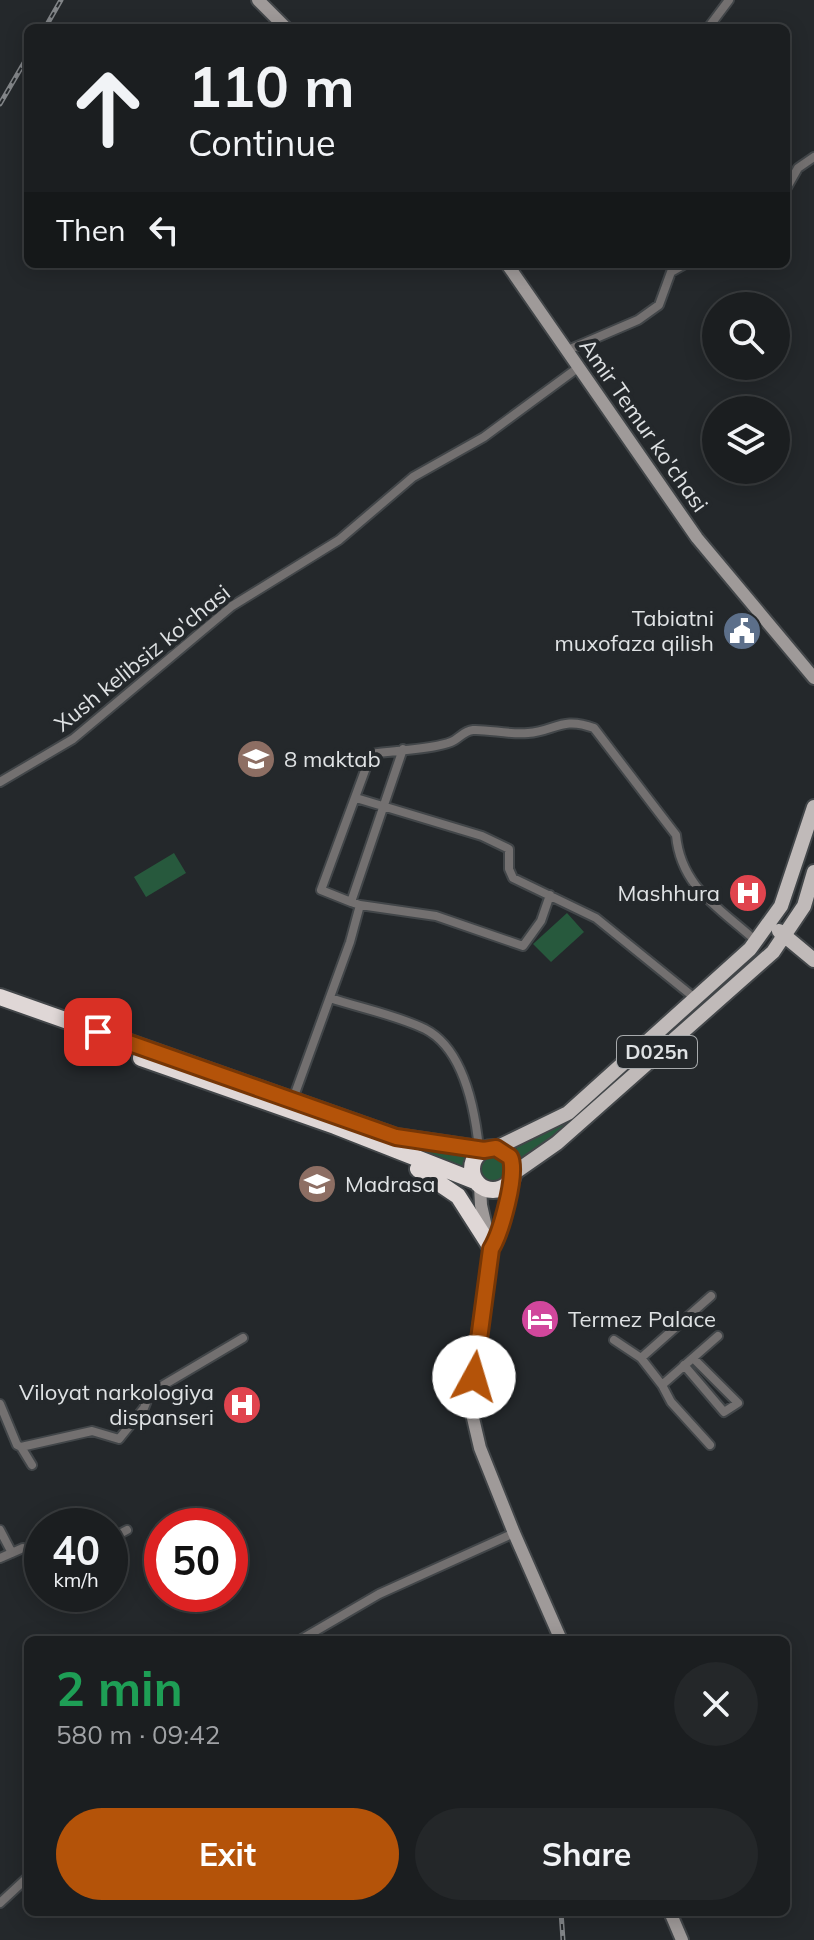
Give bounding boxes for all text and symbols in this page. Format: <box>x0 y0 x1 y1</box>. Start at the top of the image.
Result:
text: 110 m <box>188 51 355 121</box>
icon: ahead <box>56 56 160 160</box>
text: Continue <box>188 120 336 165</box>
icon: left <box>142 208 186 252</box>
text: Then <box>56 211 126 249</box>
map controls <box>702 292 790 484</box>
button: search <box>702 292 790 380</box>
street label: Amir Temur ko'chasi <box>574 333 714 517</box>
button: layers <box>702 396 790 484</box>
street label: Xush kelibsiz ko'chasi <box>48 578 236 738</box>
place label: Tabiatni muxofaza qilish <box>555 604 714 657</box>
public building icon: Tabiatni muxofaza qilish <box>721 610 763 652</box>
school or university icon: 8 maktab <box>235 738 277 780</box>
place label: 8 maktab <box>284 745 381 773</box>
hospital icon: Mashhura <box>727 872 769 914</box>
place label: Mashhura <box>617 879 720 907</box>
pin <box>64 998 132 1066</box>
icon: arrive <box>76 1010 120 1054</box>
road number: D025n <box>617 1036 697 1068</box>
school or university icon: Madrasa <box>296 1163 338 1205</box>
place label: Madrasa <box>345 1170 435 1198</box>
hotel icon: Termez Palace <box>519 1298 561 1340</box>
place label: Termez Palace <box>568 1305 716 1333</box>
position arrow <box>432 1335 516 1419</box>
place label: Viloyat narkologiya dispanseri <box>19 1378 214 1431</box>
hospital icon: Viloyat narkologiya dispanseri <box>221 1384 263 1426</box>
speed limit sign: 50 <box>144 1508 248 1612</box>
text: 40 <box>52 1525 100 1575</box>
text: km/h <box>53 1567 99 1592</box>
text: 2 min <box>56 1658 183 1718</box>
button: close <box>674 1662 758 1746</box>
text: 580 m · 09:42 <box>56 1718 220 1751</box>
button: Exit <box>56 1808 399 1900</box>
button: Share <box>415 1808 758 1900</box>

